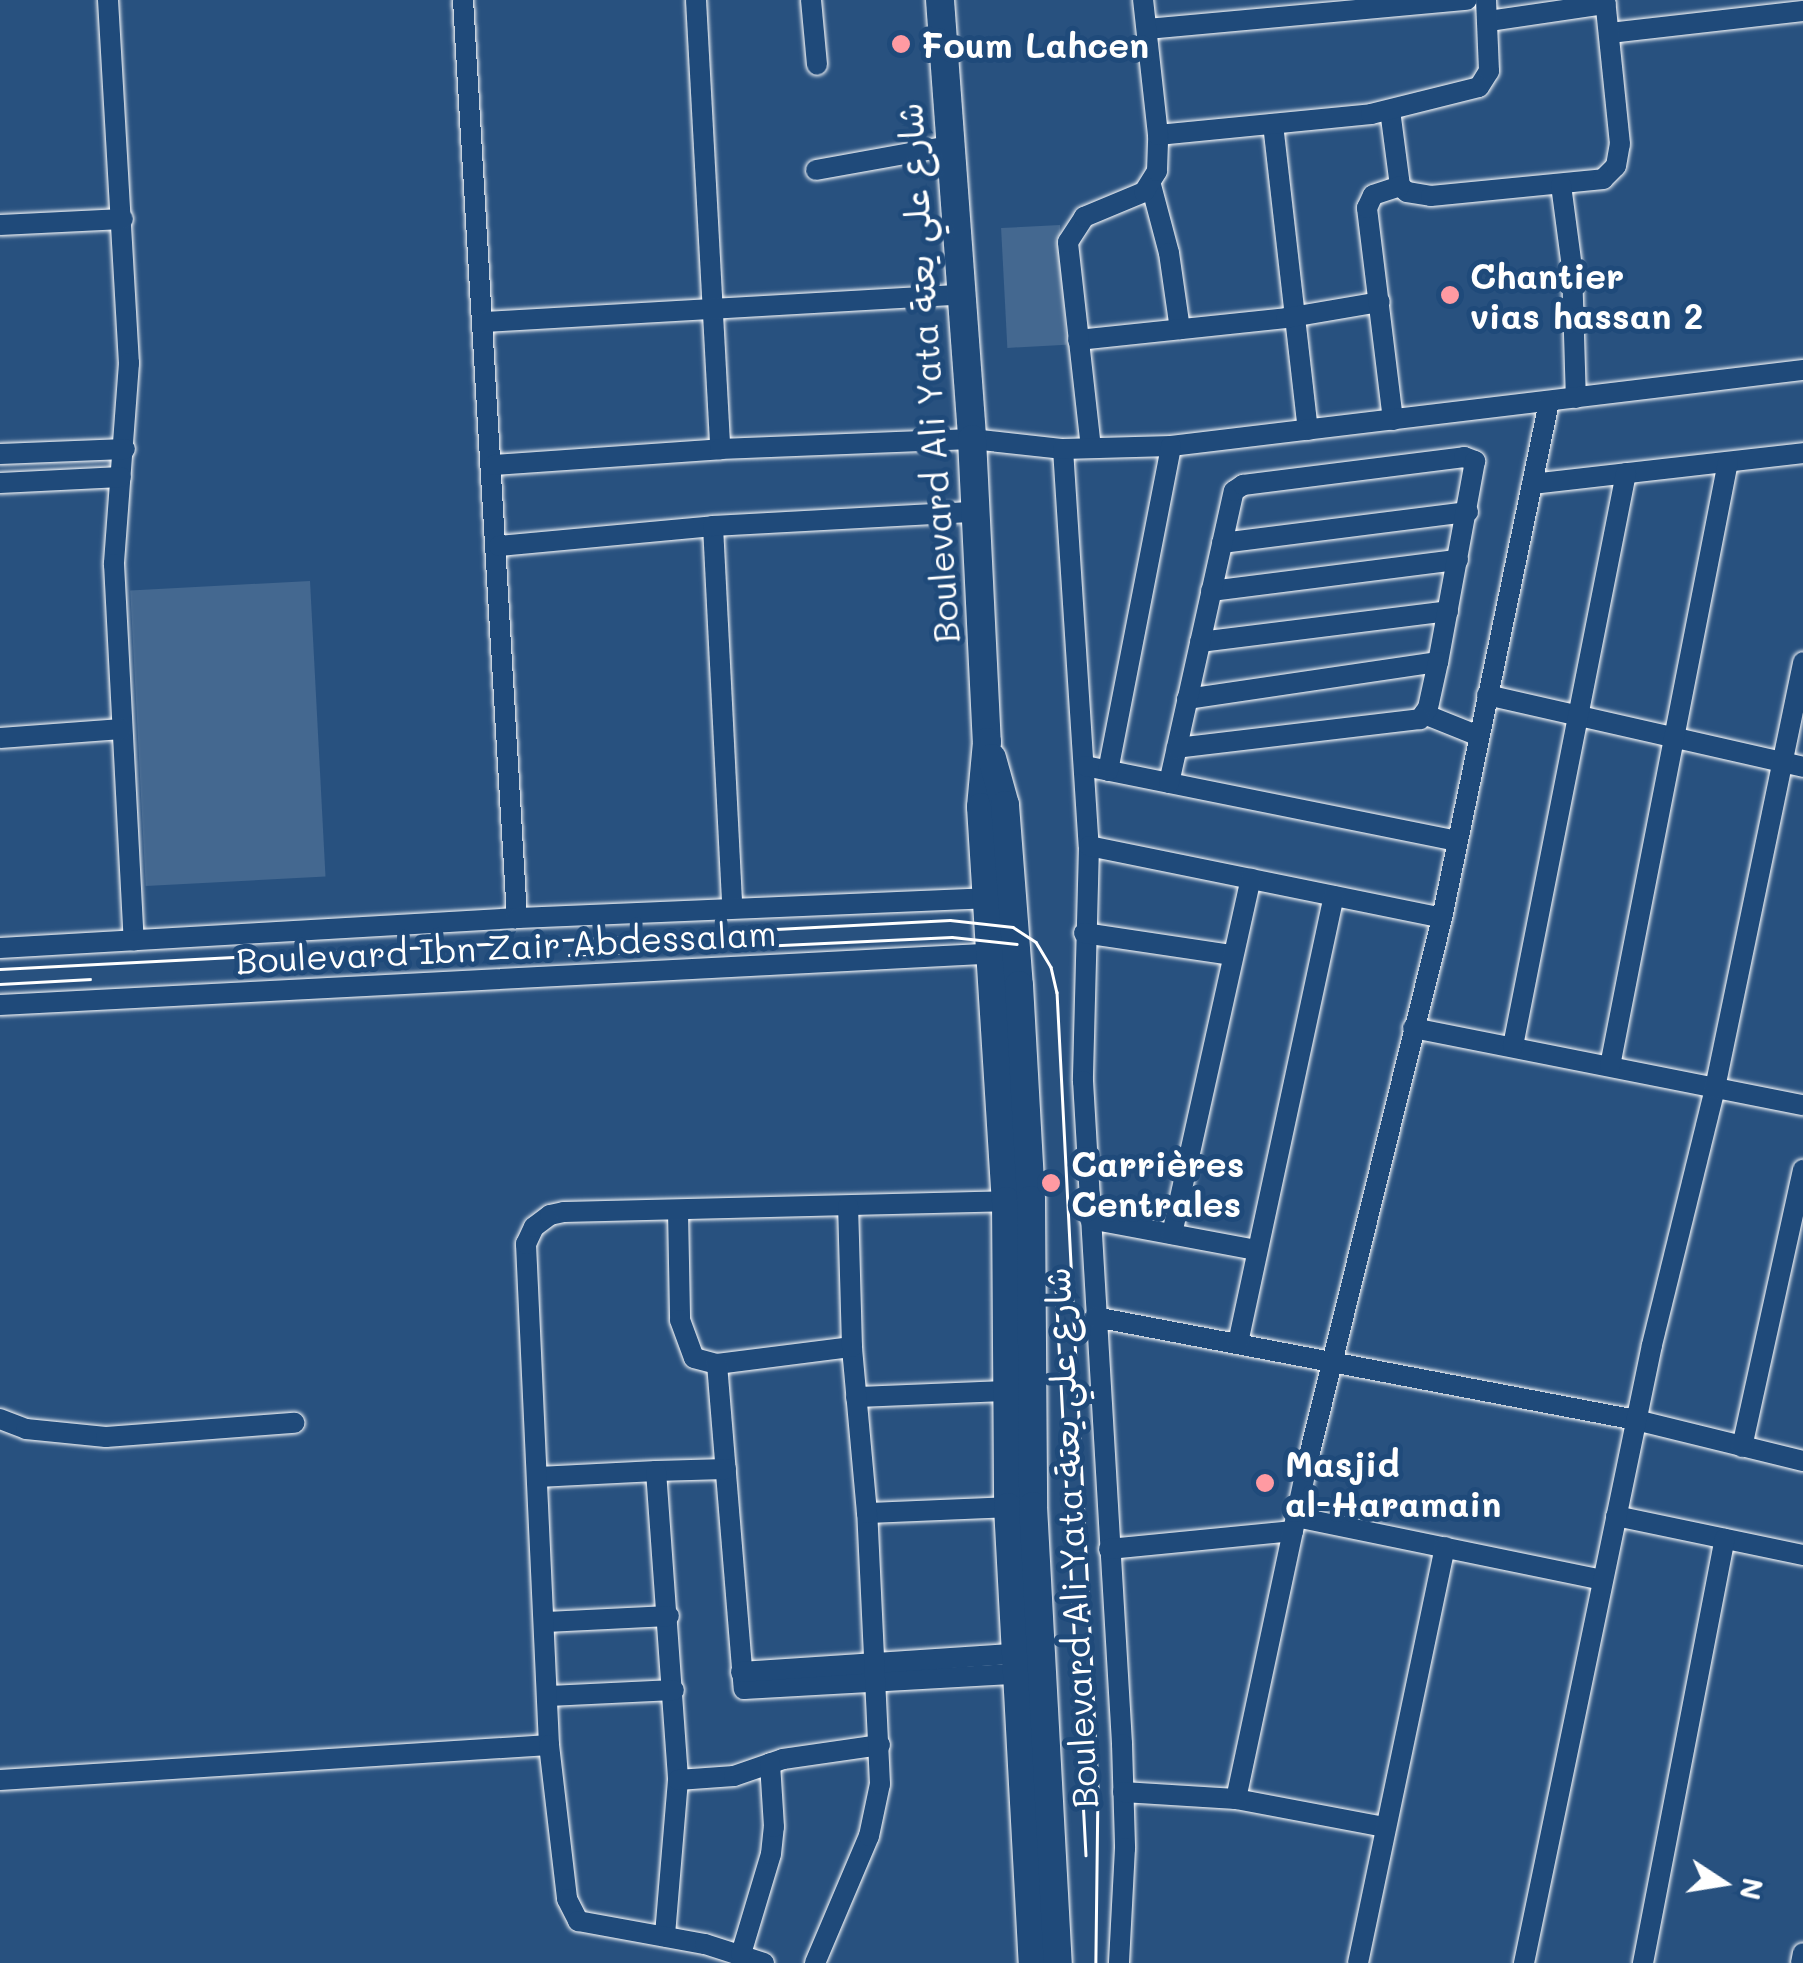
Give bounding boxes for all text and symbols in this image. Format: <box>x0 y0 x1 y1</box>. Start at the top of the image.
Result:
place label: Foum Lahcen <box>921 23 1149 65</box>
marker: Foum Lahcen <box>890 33 912 55</box>
street label: Boulevard Ali Yata شارع علي يعتة <box>887 101 967 645</box>
place label: Chantier vias hassan 2 <box>1470 254 1703 336</box>
marker: Chantier vias hassan 2 <box>1439 284 1461 306</box>
street label: Boulevard Ibn Zair Abdessalam <box>235 911 777 981</box>
place label: Carrières Centrales <box>1071 1142 1244 1224</box>
marker: Carrières Centrales <box>1040 1172 1062 1194</box>
street label: Boulevard Ali Yata شارع علي يعتة <box>1035 1266 1105 1810</box>
place label: Masjid al-Haramain <box>1285 1442 1501 1524</box>
marker: Masjid al-Haramain <box>1254 1472 1276 1494</box>
north arrow <box>1673 1833 1773 1933</box>
text: N <box>1733 1875 1772 1903</box>

